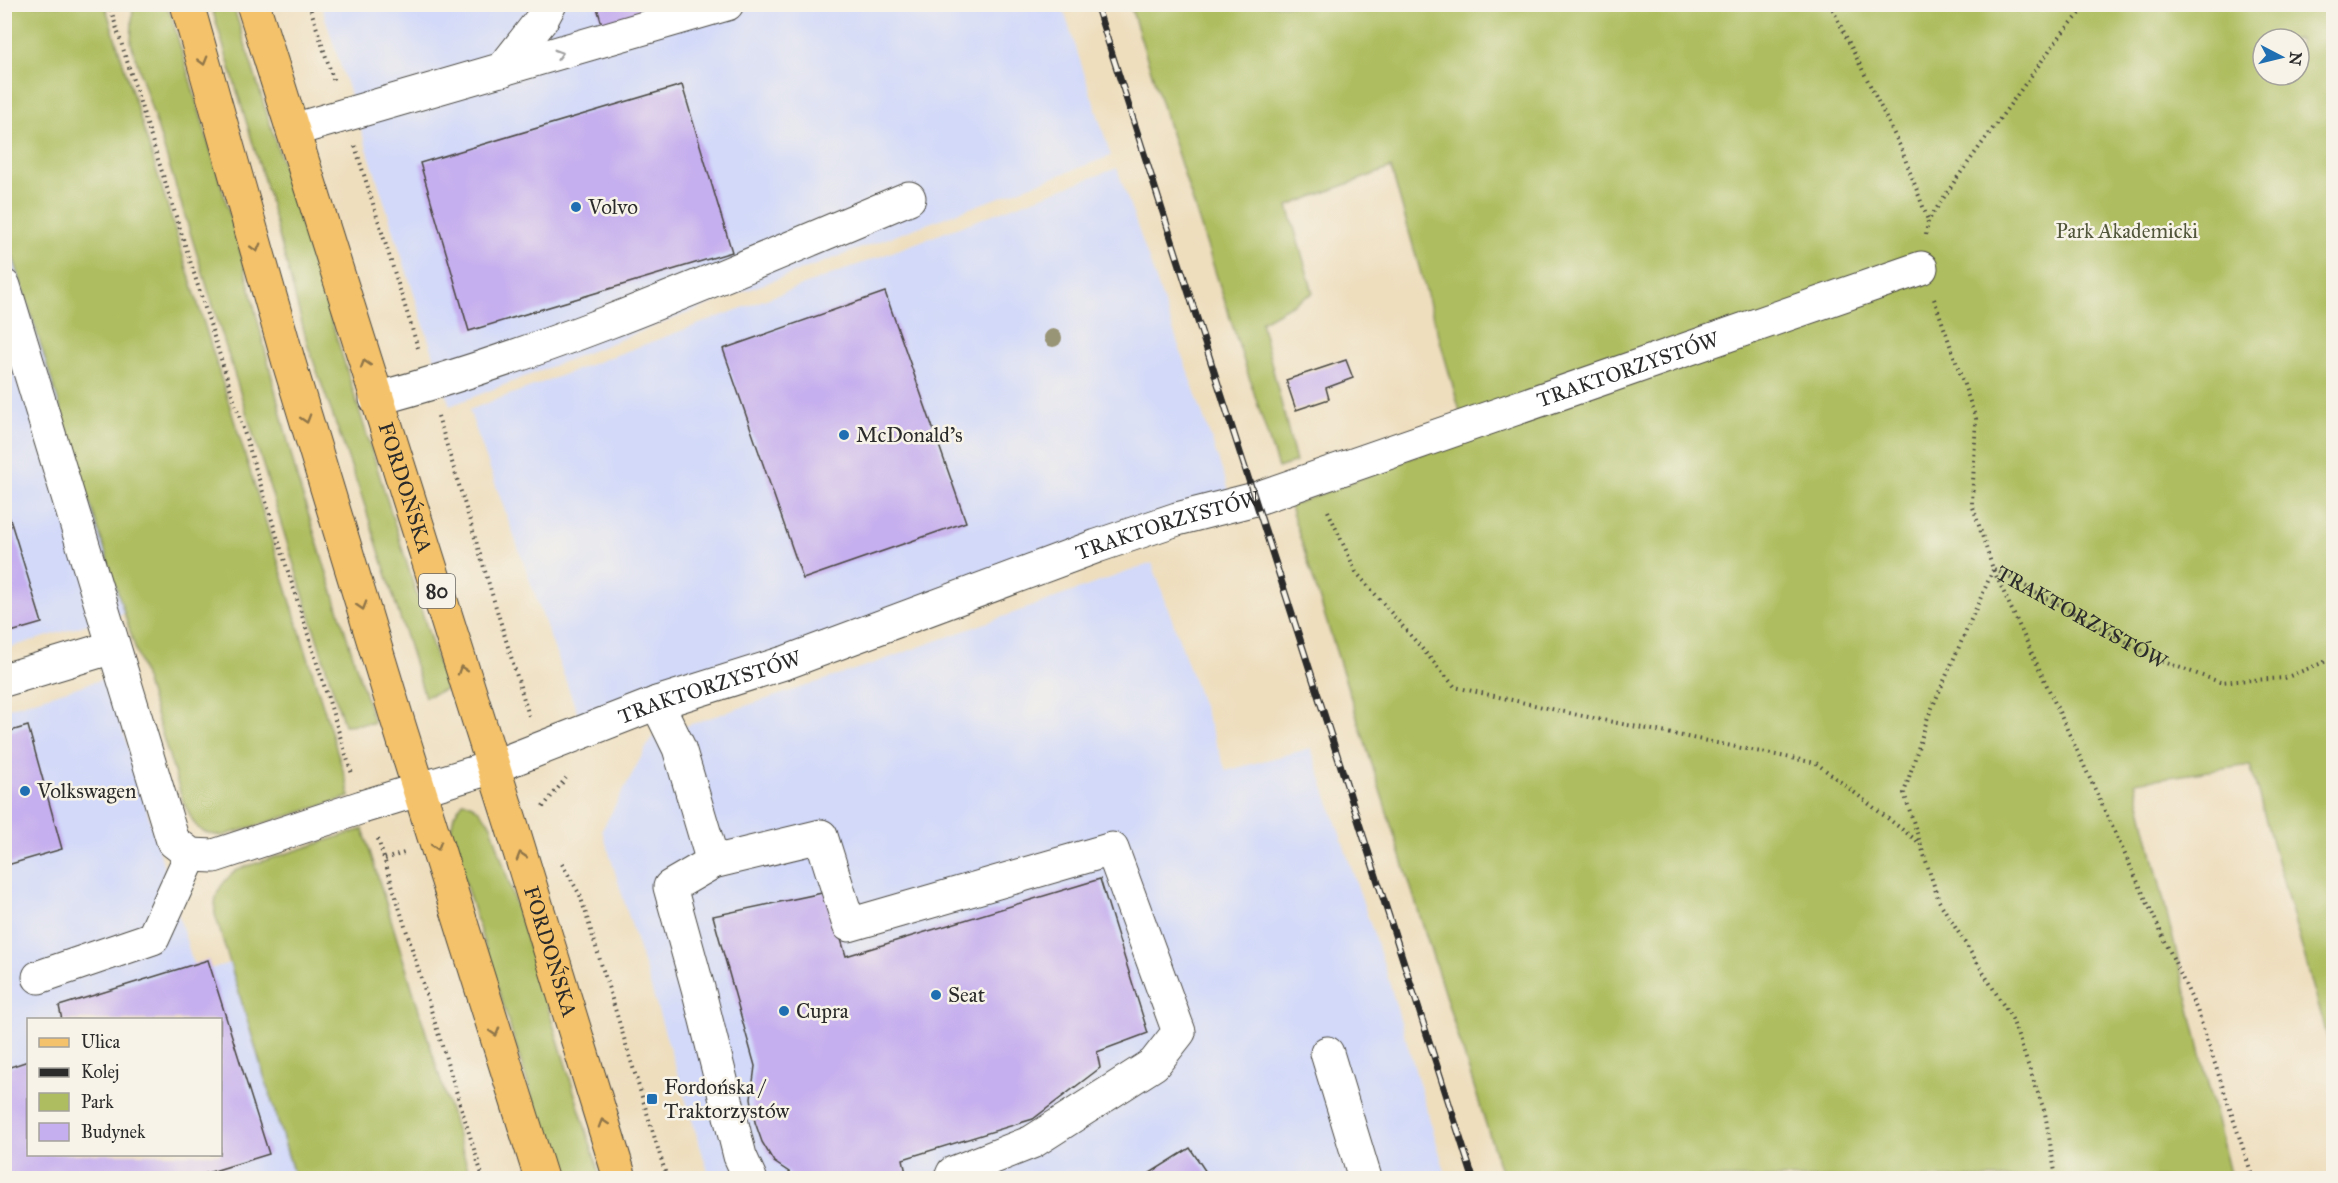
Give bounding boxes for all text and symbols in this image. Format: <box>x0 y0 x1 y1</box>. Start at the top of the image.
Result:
north arrow <box>2251 27 2311 87</box>
one-way arrow <box>553 49 564 61</box>
text: N <box>2285 51 2306 67</box>
one-way arrow <box>196 55 208 66</box>
place label: Volvo <box>587 194 638 220</box>
marker: Volvo <box>569 200 583 214</box>
park label: Park Akademicki <box>2056 218 2198 244</box>
one-way arrow <box>249 242 261 253</box>
street label: TRAKTORZYSTÓW <box>1533 326 1724 413</box>
one-way arrow <box>360 359 372 370</box>
one-way arrow <box>299 413 311 424</box>
street label: FORDOŃSKA <box>373 419 438 556</box>
place label: McDonald's <box>856 422 963 448</box>
marker: McDonald's <box>837 428 851 442</box>
street label: TRAKTORZYSTÓW <box>1072 485 1264 566</box>
street label: TRAKTORZYSTÓW <box>1992 560 2173 675</box>
road number: 80 <box>419 574 455 608</box>
one-way arrow <box>355 600 367 610</box>
street label: TRAKTORZYSTÓW <box>614 644 806 730</box>
one-way arrow <box>457 665 469 676</box>
place label: Volkswagen <box>36 778 136 804</box>
marker: Volkswagen <box>18 784 32 798</box>
one-way arrow <box>430 840 442 851</box>
one-way arrow <box>516 851 528 862</box>
street label: FORDOŃSKA <box>518 883 583 1020</box>
place label: Seat <box>948 982 986 1008</box>
marker: Seat <box>929 988 943 1002</box>
place label: Cupra <box>796 998 849 1024</box>
marker: Cupra <box>777 1004 791 1018</box>
legend <box>27 1018 222 1156</box>
one-way arrow <box>488 1026 500 1037</box>
text: Ulica <box>81 1031 121 1053</box>
text: Kolej <box>81 1061 119 1083</box>
place label: Fordońska / Traktorzystów <box>664 1074 790 1124</box>
text: Park <box>81 1091 114 1113</box>
marker: Fordońska / Traktorzystów <box>645 1092 659 1106</box>
one-way arrow <box>598 1118 610 1129</box>
text: Budynek <box>81 1121 146 1143</box>

